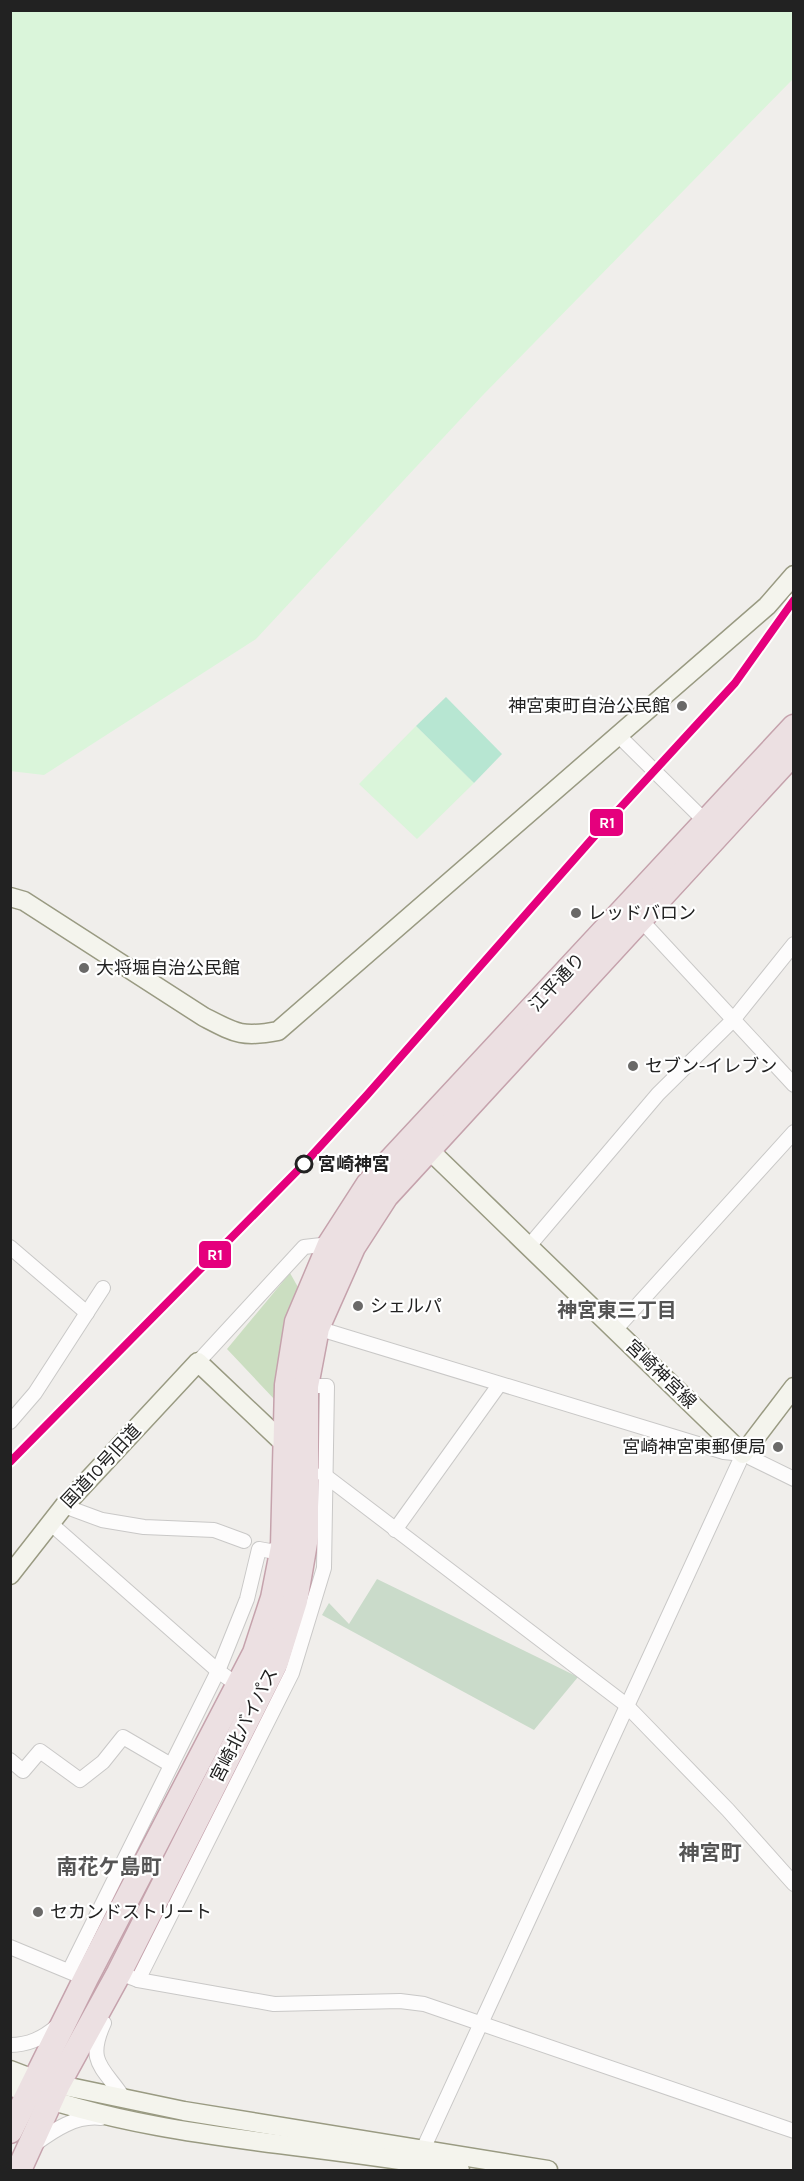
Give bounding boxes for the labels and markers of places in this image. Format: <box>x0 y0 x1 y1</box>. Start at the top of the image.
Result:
place label: 神宮東町自治公民館 <box>508 695 670 717</box>
marker: 神宮東町自治公民館 <box>675 699 689 713</box>
place label: レッドバロン <box>588 902 696 924</box>
marker: レッドバロン <box>569 906 583 920</box>
place label: 大将堀自治公民館 <box>96 957 240 979</box>
marker: 大将堀自治公民館 <box>77 961 91 975</box>
place label: セブン-イレブン <box>645 1055 777 1077</box>
marker: セブン-イレブン <box>626 1059 640 1073</box>
place label: 宮崎神宮 <box>318 1153 390 1175</box>
marker: 宮崎神宮 <box>295 1155 313 1173</box>
place label: シェルパ <box>370 1295 442 1317</box>
marker: シェルパ <box>351 1299 365 1313</box>
place label: 宮崎神宮東郵便局 <box>622 1436 766 1458</box>
marker: 宮崎神宮東郵便局 <box>771 1440 785 1454</box>
place label: セカンドストリート <box>50 1901 212 1923</box>
marker: セカンドストリート <box>31 1905 45 1919</box>

